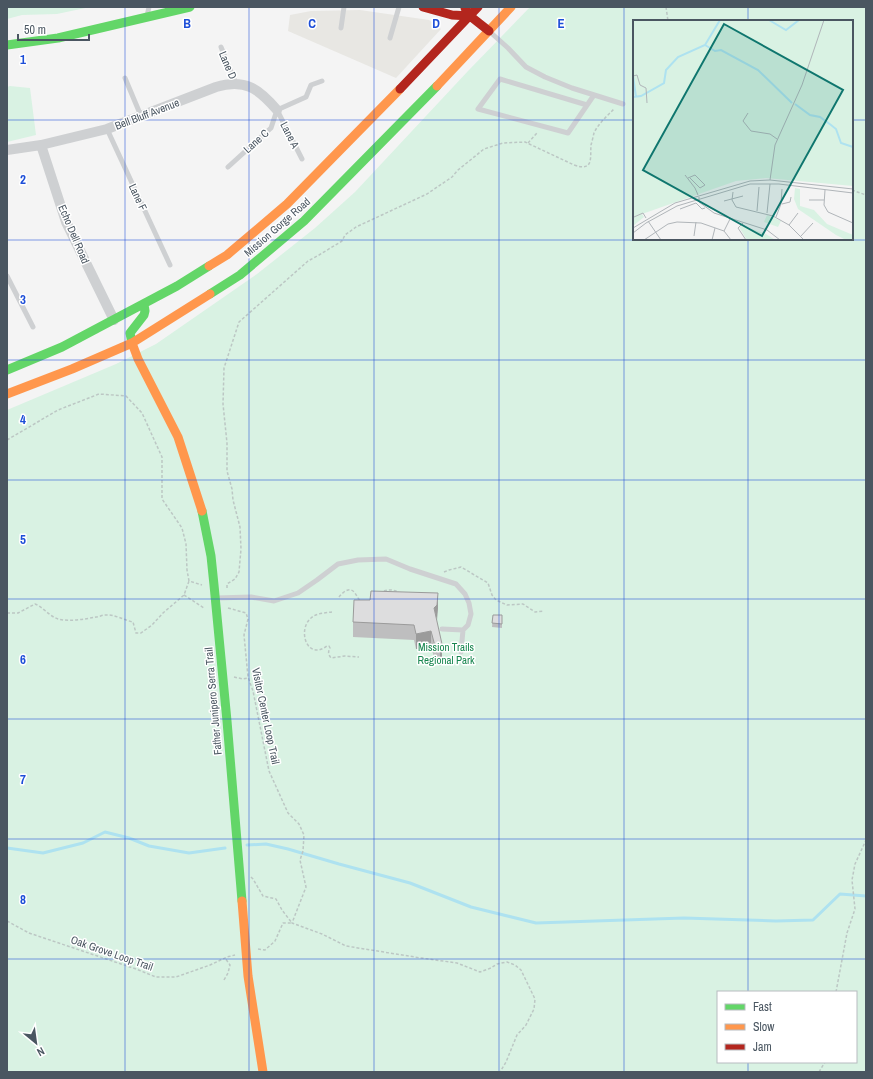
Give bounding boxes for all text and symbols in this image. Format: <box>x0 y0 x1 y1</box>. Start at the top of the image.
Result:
text: B <box>183 15 191 32</box>
text: C <box>308 15 316 32</box>
text: D <box>432 15 440 32</box>
text: E <box>557 15 565 32</box>
scale bar <box>18 16 89 42</box>
inset map <box>633 20 853 240</box>
text: 50 m <box>24 22 46 38</box>
street label: Lane D <box>216 49 240 81</box>
text: 1 <box>20 51 26 68</box>
street label: Bell Bluff Avenue <box>113 95 181 133</box>
street label: Lane A <box>277 119 303 152</box>
street label: Lane C <box>241 126 272 156</box>
text: 2 <box>20 171 26 188</box>
street label: Lane F <box>126 181 150 213</box>
street label: Mission Gorge Road <box>241 194 313 260</box>
street label: Echo Dell Road <box>55 202 93 266</box>
text: 3 <box>20 291 26 308</box>
text: 4 <box>20 411 26 428</box>
text: 5 <box>20 531 26 548</box>
park label: Mission Trails Regional Park <box>417 640 475 667</box>
street label: Father Junipero Serra Trail <box>201 647 225 755</box>
text: 6 <box>20 651 26 668</box>
street label: Visitor Center Loop Trail <box>249 667 283 765</box>
text: 7 <box>20 771 26 788</box>
text: 8 <box>20 891 26 908</box>
street label: Oak Grove Loop Trail <box>69 932 155 974</box>
legend <box>717 991 857 1063</box>
text: Fast <box>753 999 772 1015</box>
text: Slow <box>753 1019 775 1035</box>
north arrow <box>16 1023 56 1063</box>
text: Jam <box>753 1039 772 1055</box>
text: N <box>35 1044 47 1059</box>

